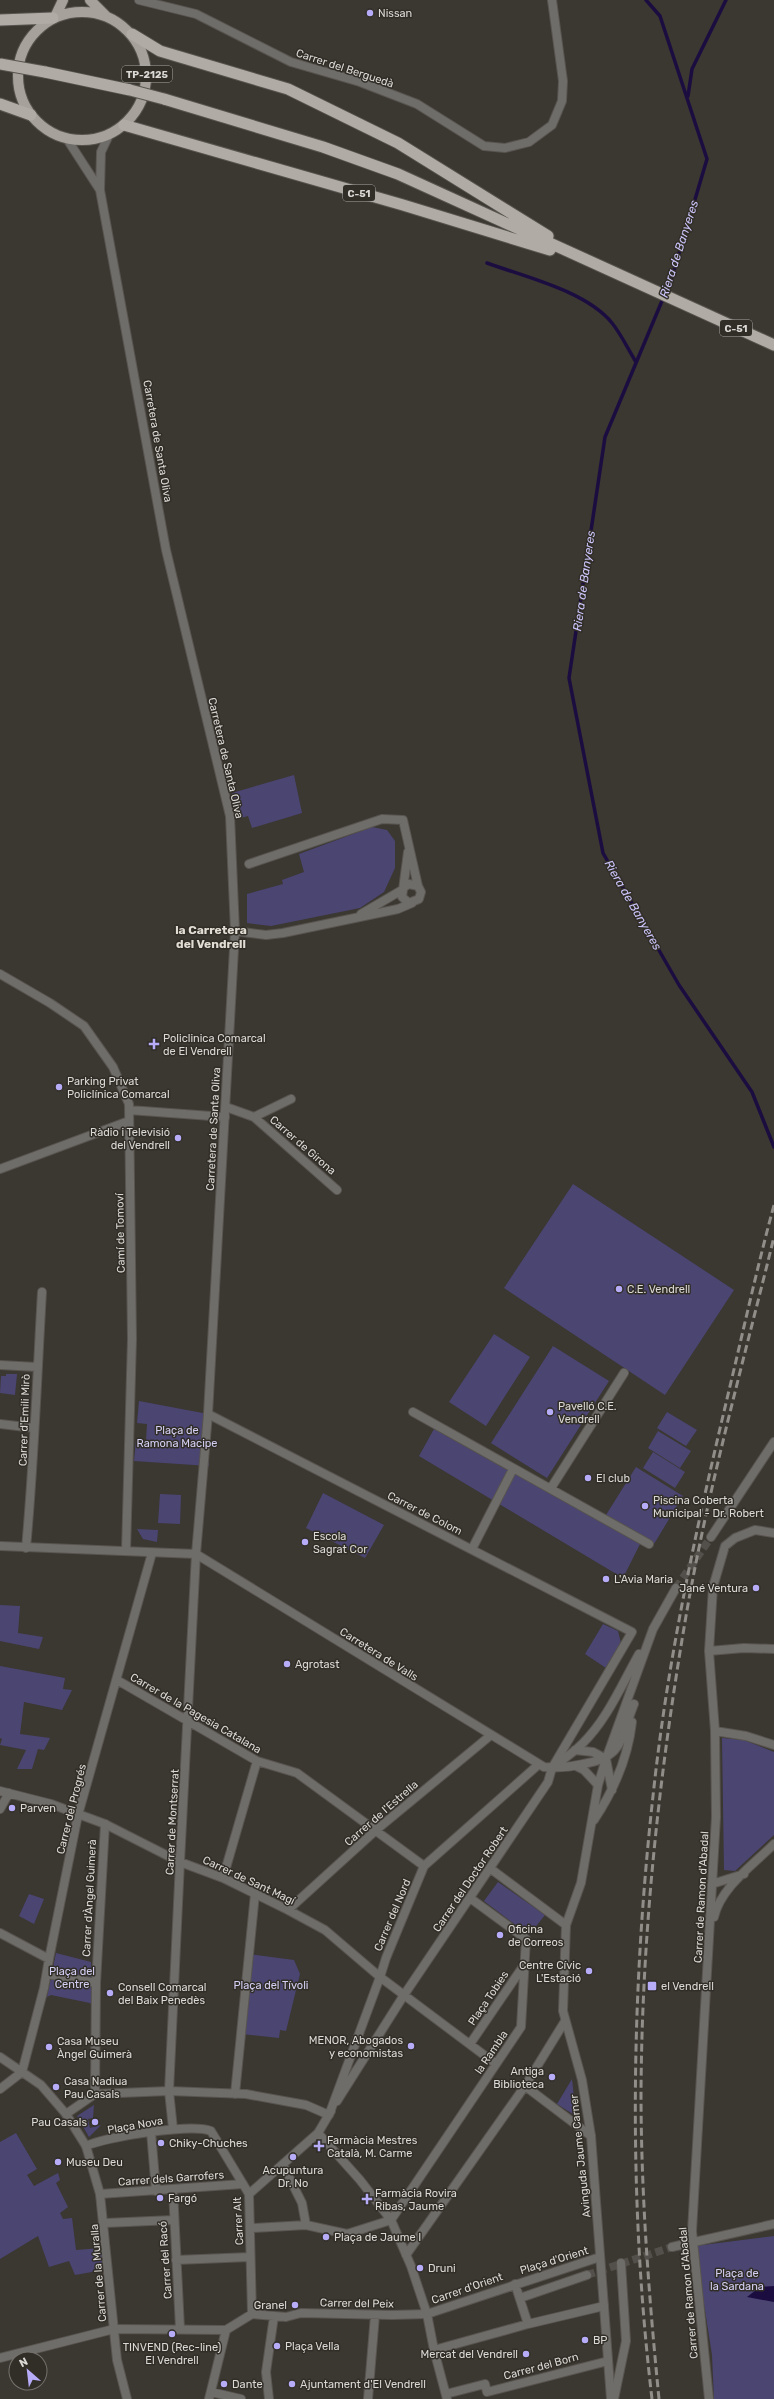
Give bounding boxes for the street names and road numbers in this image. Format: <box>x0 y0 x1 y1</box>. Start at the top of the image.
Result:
street label: Carrer del Berguedà <box>294 47 395 90</box>
road number: TP-2125 <box>122 66 172 82</box>
road number: C-51 <box>343 185 375 201</box>
road number: C-51 <box>720 320 752 336</box>
street label: Carretera de Santa Oliva <box>140 379 175 503</box>
street label: Carretera de Santa Oliva <box>205 696 246 820</box>
street label: Carretera de Santa Oliva <box>204 1067 223 1191</box>
street label: Carrer de Girona <box>267 1113 338 1178</box>
street label: Camí de Tomoví <box>113 1192 128 1273</box>
street label: Carrer d'Emili Mirò <box>16 1374 33 1466</box>
street label: Carrer de Colom <box>385 1489 465 1538</box>
street label: Carretera de Valls <box>337 1625 421 1684</box>
street label: Carrer de la Pagesia Catalana <box>128 1670 264 1756</box>
street label: Carrer del Progrés <box>54 1762 89 1856</box>
street label: Carrer de Montserrat <box>163 1768 182 1875</box>
street label: Carrer de l'Estrella <box>342 1778 421 1849</box>
street label: Carrer del Doctor Robert <box>430 1824 511 1934</box>
street label: Carrer de Ramon d'Abadal <box>692 1831 711 1963</box>
street label: Carrer d'Àngel Guimerà <box>80 1839 99 1957</box>
street label: Carrer de Sant Magí <box>201 1853 298 1908</box>
street label: Carrer del Nord <box>371 1877 414 1953</box>
street label: Plaça Tobies <box>465 1968 512 2028</box>
street label: la Rambla <box>472 2028 511 2077</box>
street label: Avinguda Jaume Carner <box>567 2093 593 2218</box>
street label: Plaça Nova <box>106 2114 164 2137</box>
street label: Carrer dels Garrofers <box>118 2168 225 2189</box>
street label: Carrer Alt <box>231 2196 246 2246</box>
street label: Carrer del Racó <box>156 2221 175 2299</box>
street label: Carrer de la Muralla <box>88 2223 109 2322</box>
street label: Carrer de Ramon d'Abadal <box>676 2227 701 2359</box>
street label: Plaça d'Orient <box>518 2244 591 2277</box>
street label: Carrer d'Orient <box>430 2270 505 2307</box>
street label: Carrer del Peix <box>320 2296 394 2311</box>
street label: Carrer del Born <box>502 2350 580 2383</box>

